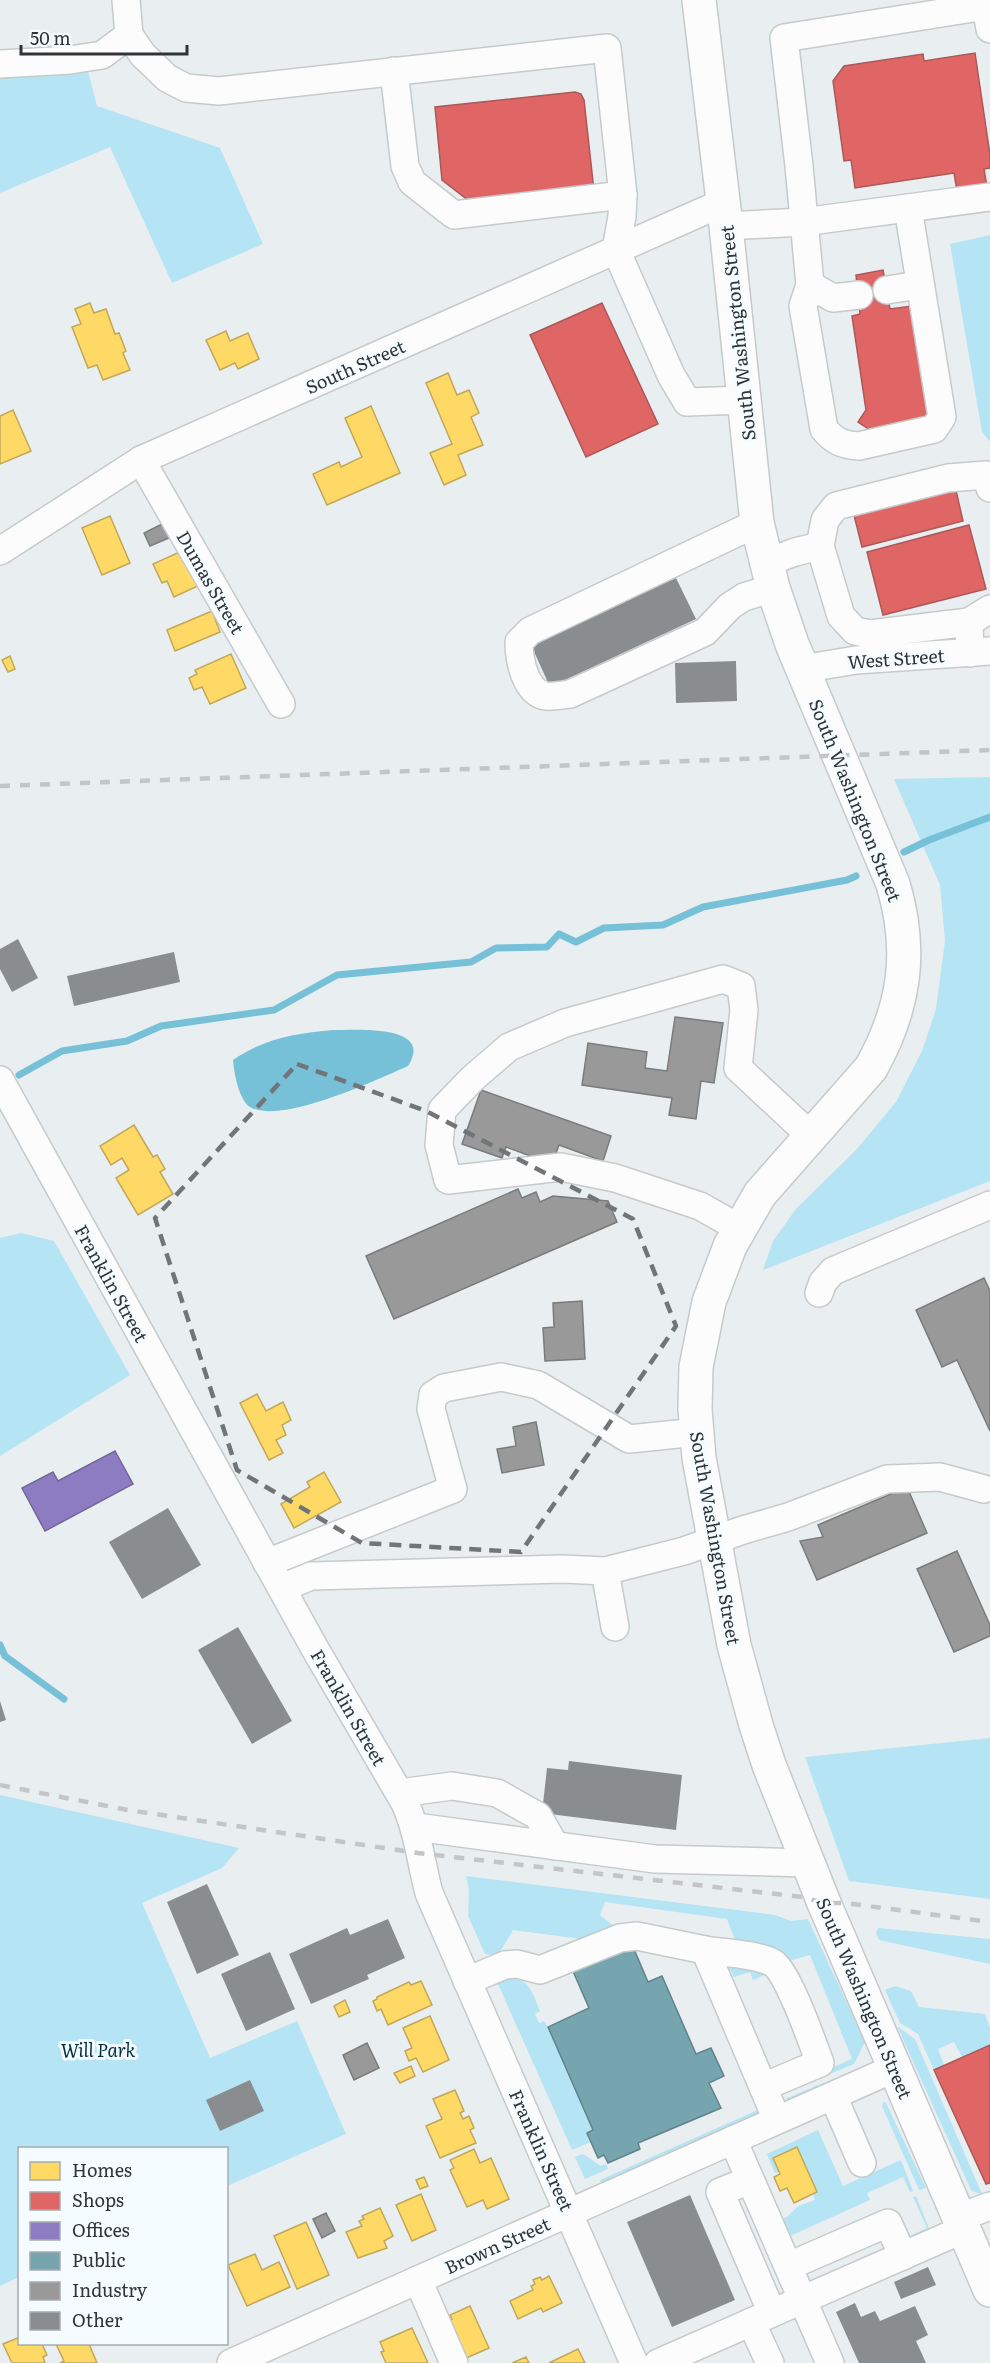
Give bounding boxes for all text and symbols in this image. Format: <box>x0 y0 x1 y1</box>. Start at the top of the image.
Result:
scale bar <box>21 18 188 56</box>
text: 50 m <box>30 24 71 51</box>
street label: South Washington Street <box>712 223 762 442</box>
street label: South Street <box>301 332 410 400</box>
street label: Dumas Street <box>170 525 252 639</box>
street label: West Street <box>846 641 946 675</box>
street label: South Washington Street <box>803 695 909 906</box>
street label: Franklin Street <box>69 1219 156 1347</box>
street label: South Washington Street <box>684 1429 748 1648</box>
street label: Franklin Street <box>305 1644 394 1771</box>
street label: South Washington Street <box>810 1893 920 2104</box>
park label: Will Park <box>61 2036 135 2063</box>
street label: Franklin Street <box>503 2085 581 2216</box>
legend <box>18 2147 228 2345</box>
text: Homes <box>72 2156 132 2183</box>
text: Shops <box>72 2186 124 2213</box>
street label: Brown Street <box>440 2209 555 2280</box>
text: Offices <box>72 2216 130 2243</box>
text: Public <box>72 2246 126 2273</box>
text: Industry <box>72 2276 148 2303</box>
text: Other <box>72 2306 123 2333</box>

